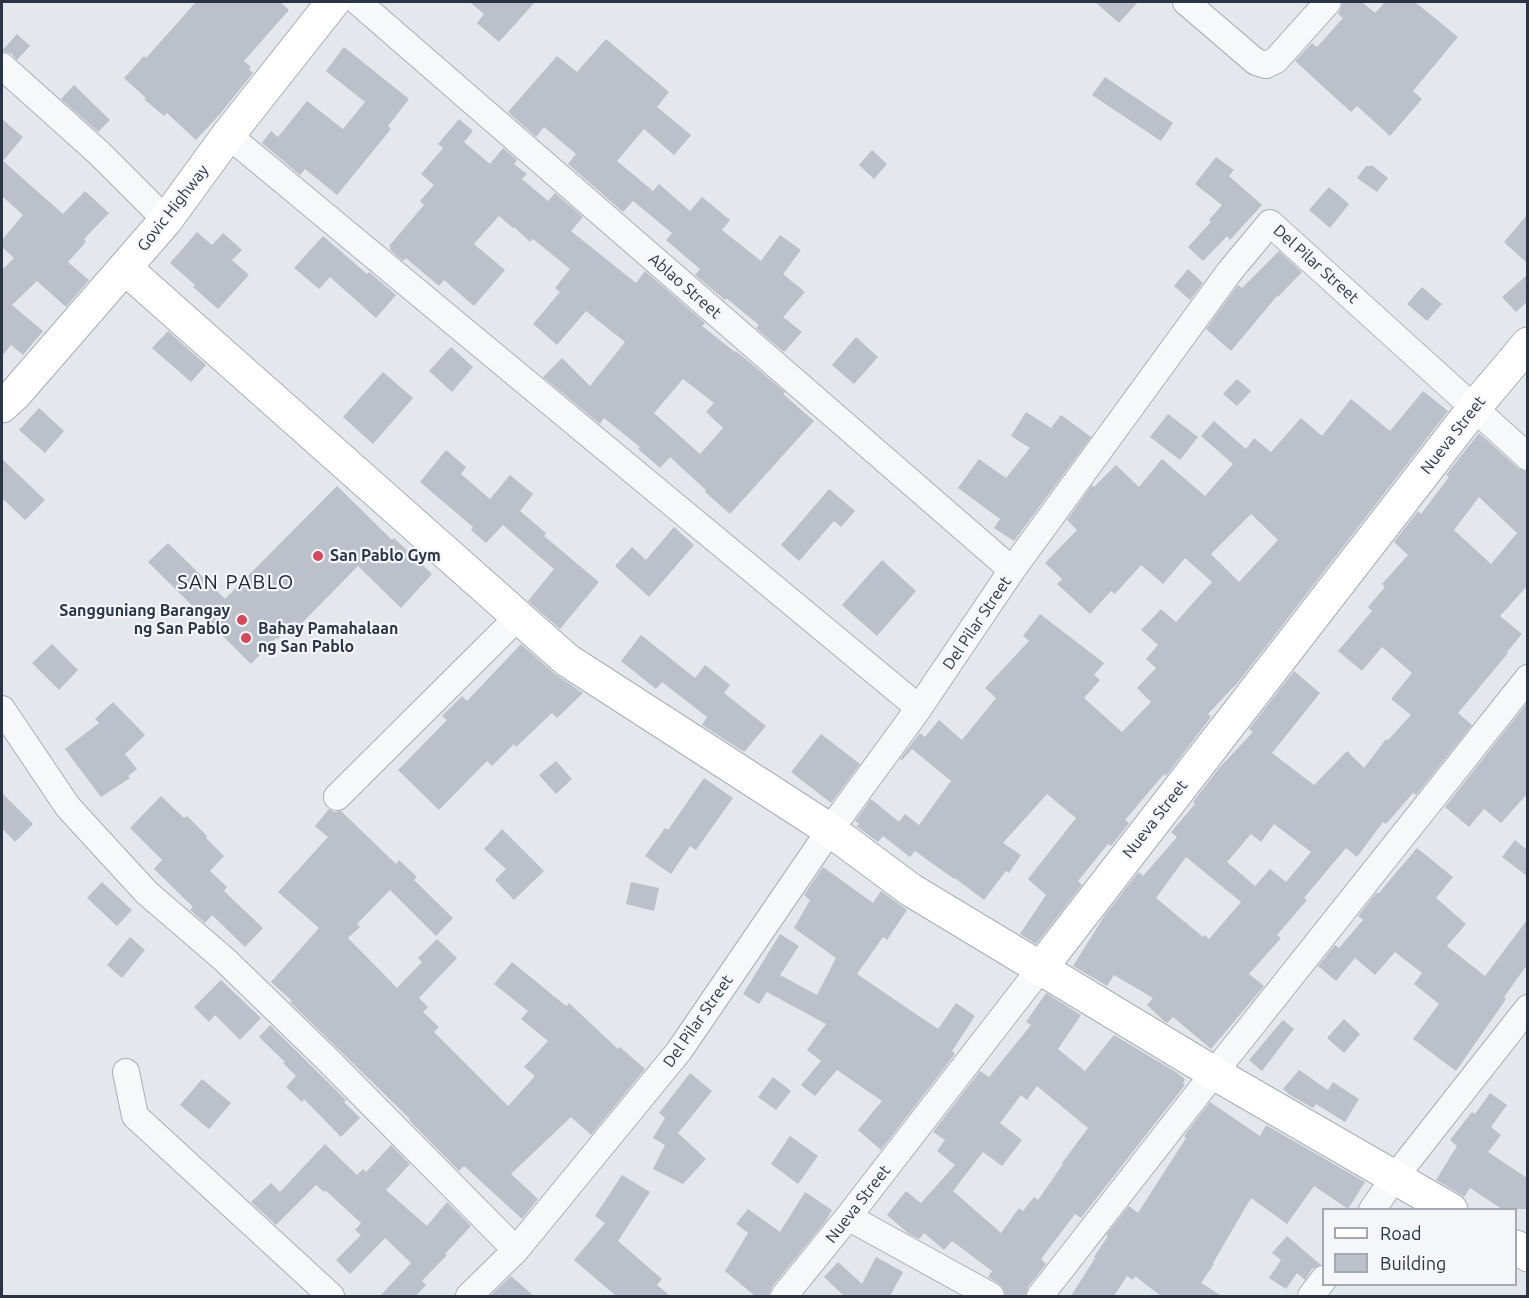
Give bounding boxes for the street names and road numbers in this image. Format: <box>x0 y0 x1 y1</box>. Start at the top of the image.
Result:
street label: Govic Highway <box>133 161 213 255</box>
street label: Del Pilar Street <box>1269 221 1363 307</box>
street label: Ablao Street <box>645 249 725 323</box>
street label: Nueva Street <box>1417 392 1489 478</box>
street label: Del Pilar Street <box>939 573 1015 673</box>
street label: Nueva Street <box>1119 776 1191 862</box>
street label: Del Pilar Street <box>659 971 737 1071</box>
street label: Nueva Street <box>822 1161 894 1247</box>

